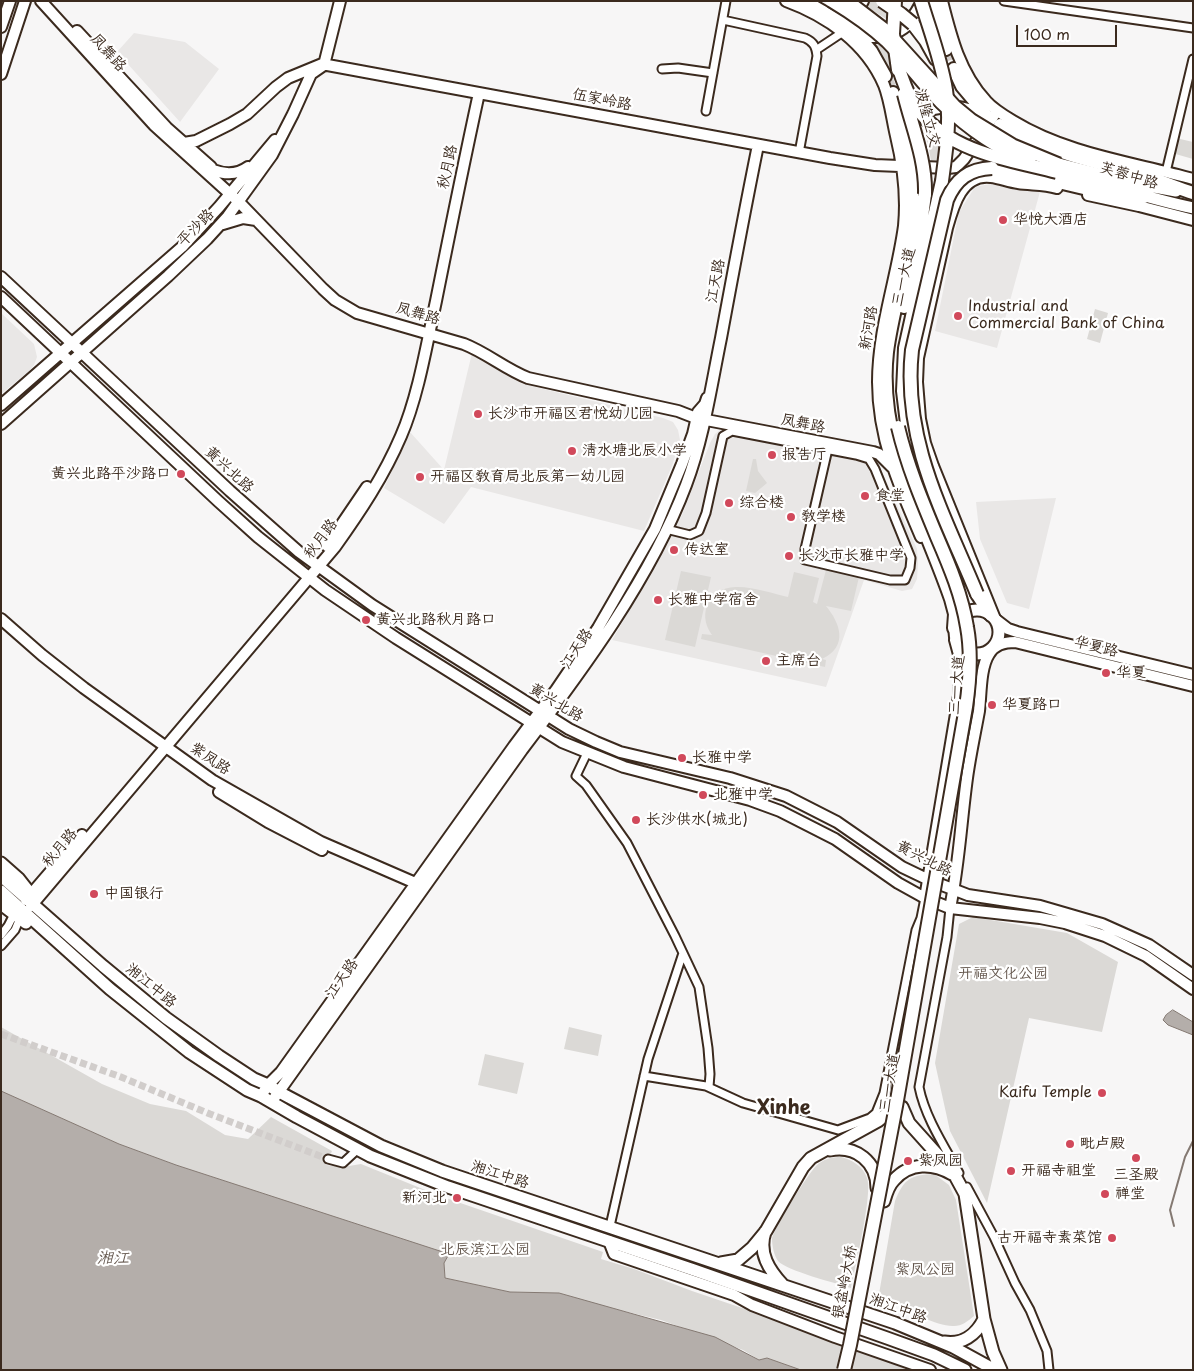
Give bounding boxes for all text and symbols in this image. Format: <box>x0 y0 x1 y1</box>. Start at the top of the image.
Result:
scale bar <box>1019 15 1120 47</box>
text: 100 m <box>1024 22 1070 45</box>
street label: 凤舞路 <box>86 30 130 76</box>
street label: 伍家岭路 <box>571 85 633 115</box>
street label: 波隆立交 <box>911 87 943 149</box>
street label: 秋月路 <box>435 143 461 191</box>
street label: 芙蓉中路 <box>1098 159 1160 193</box>
street label: 平沙路 <box>174 206 218 250</box>
place label: 华悦大酒店 <box>1013 211 1088 229</box>
marker: 华悦大酒店 <box>997 214 1009 226</box>
street label: 三一大道 <box>888 246 920 308</box>
street label: 江天路 <box>703 257 729 305</box>
place label: Industrial and Commercial Bank of China <box>968 298 1164 333</box>
street label: 凤舞路 <box>394 299 442 329</box>
street label: 新河路 <box>856 304 882 352</box>
marker: Industrial and Commercial Bank of China <box>952 310 964 322</box>
place label: 长沙市开福区君悦幼儿园 <box>488 405 653 423</box>
marker: 长沙市开福区君悦幼儿园 <box>472 408 484 420</box>
street label: 凤舞路 <box>779 411 827 437</box>
place label: 清水塘北辰小学 <box>582 442 687 460</box>
street label: 黄兴北路 <box>201 443 257 497</box>
marker: 清水塘北辰小学 <box>566 445 578 457</box>
place label: 报告厅 <box>782 446 827 464</box>
marker: 报告厅 <box>766 449 778 461</box>
place label: 黄兴北路平沙路口 <box>51 465 171 483</box>
marker: 黄兴北路平沙路口 <box>175 468 187 480</box>
place label: 开福区教育局北辰第一幼儿园 <box>430 468 625 486</box>
marker: 开福区教育局北辰第一幼儿园 <box>414 471 426 483</box>
place label: 食堂 <box>875 487 905 505</box>
marker: 食堂 <box>859 490 871 502</box>
place label: 综合楼 <box>739 494 784 512</box>
marker: 综合楼 <box>723 497 735 509</box>
place label: 教学楼 <box>801 508 846 526</box>
marker: 教学楼 <box>785 511 797 523</box>
street label: 秋月路 <box>300 516 342 562</box>
place label: 传达室 <box>684 541 729 559</box>
marker: 传达室 <box>668 544 680 556</box>
place label: 长沙市长雅中学 <box>799 547 904 565</box>
marker: 长沙市长雅中学 <box>783 550 795 562</box>
place label: 长雅中学宿舍 <box>668 591 758 609</box>
marker: 长雅中学宿舍 <box>652 594 664 606</box>
place label: 黄兴北路秋月路口 <box>376 611 496 629</box>
marker: 黄兴北路秋月路口 <box>360 614 372 626</box>
street label: 江天路 <box>557 625 597 673</box>
street label: 华夏路 <box>1072 633 1120 661</box>
place label: 主席台 <box>776 652 821 670</box>
street label: 三一大道 <box>945 654 969 716</box>
marker: 主席台 <box>760 655 772 667</box>
place label: 华夏 <box>1116 664 1146 682</box>
marker: 华夏 <box>1100 667 1112 679</box>
street label: 黄兴北路 <box>526 680 586 726</box>
place label: 华夏路口 <box>1002 696 1062 714</box>
marker: 华夏路口 <box>986 699 998 711</box>
street label: 紫凤路 <box>186 739 234 779</box>
place label: 长雅中学 <box>692 749 752 767</box>
marker: 长雅中学 <box>676 752 688 764</box>
place label: 北雅中学 <box>713 786 773 804</box>
marker: 北雅中学 <box>697 789 709 801</box>
place label: 长沙供水(城北) <box>646 811 748 829</box>
marker: 长沙供水(城北) <box>630 814 642 826</box>
street label: 秋月路 <box>39 825 81 871</box>
street label: 黄兴北路 <box>893 837 955 881</box>
place label: 中国银行 <box>104 885 164 903</box>
marker: 中国银行 <box>88 888 100 900</box>
street label: 江天路 <box>322 955 362 1003</box>
street label: 湘江中路 <box>122 960 180 1012</box>
park label: 开福文化公园 <box>958 965 1048 983</box>
street label: 三一大道 <box>876 1052 904 1114</box>
place label: Kaifu Temple <box>999 1084 1092 1102</box>
marker: Kaifu Temple <box>1096 1087 1108 1099</box>
district label: Xinhe <box>757 1096 811 1120</box>
place label: 毗卢殿 <box>1080 1135 1125 1153</box>
marker: 毗卢殿 <box>1064 1138 1076 1150</box>
place label: 紫凤园 <box>918 1152 963 1170</box>
marker: 三圣殿 <box>1130 1152 1142 1164</box>
marker: 紫凤园 <box>902 1155 914 1167</box>
street label: 湘江中路 <box>469 1157 531 1193</box>
place label: 开福寺祖堂 <box>1021 1162 1096 1180</box>
marker: 开福寺祖堂 <box>1005 1165 1017 1177</box>
place label: 三圣殿 <box>1114 1166 1158 1184</box>
place label: 禅堂 <box>1115 1185 1145 1203</box>
marker: 禅堂 <box>1099 1188 1111 1200</box>
place label: 新河北 <box>402 1189 447 1207</box>
marker: 新河北 <box>451 1192 463 1204</box>
place label: 古开福寺素菜馆 <box>997 1229 1102 1247</box>
marker: 古开福寺素菜馆 <box>1106 1232 1118 1244</box>
park label: 北辰滨江公园 <box>440 1241 530 1259</box>
street label: 银盆岭大桥 <box>829 1243 861 1321</box>
water label: 湘江 <box>97 1249 129 1269</box>
park label: 紫凤公园 <box>895 1261 955 1279</box>
street label: 湘江中路 <box>867 1290 929 1328</box>

